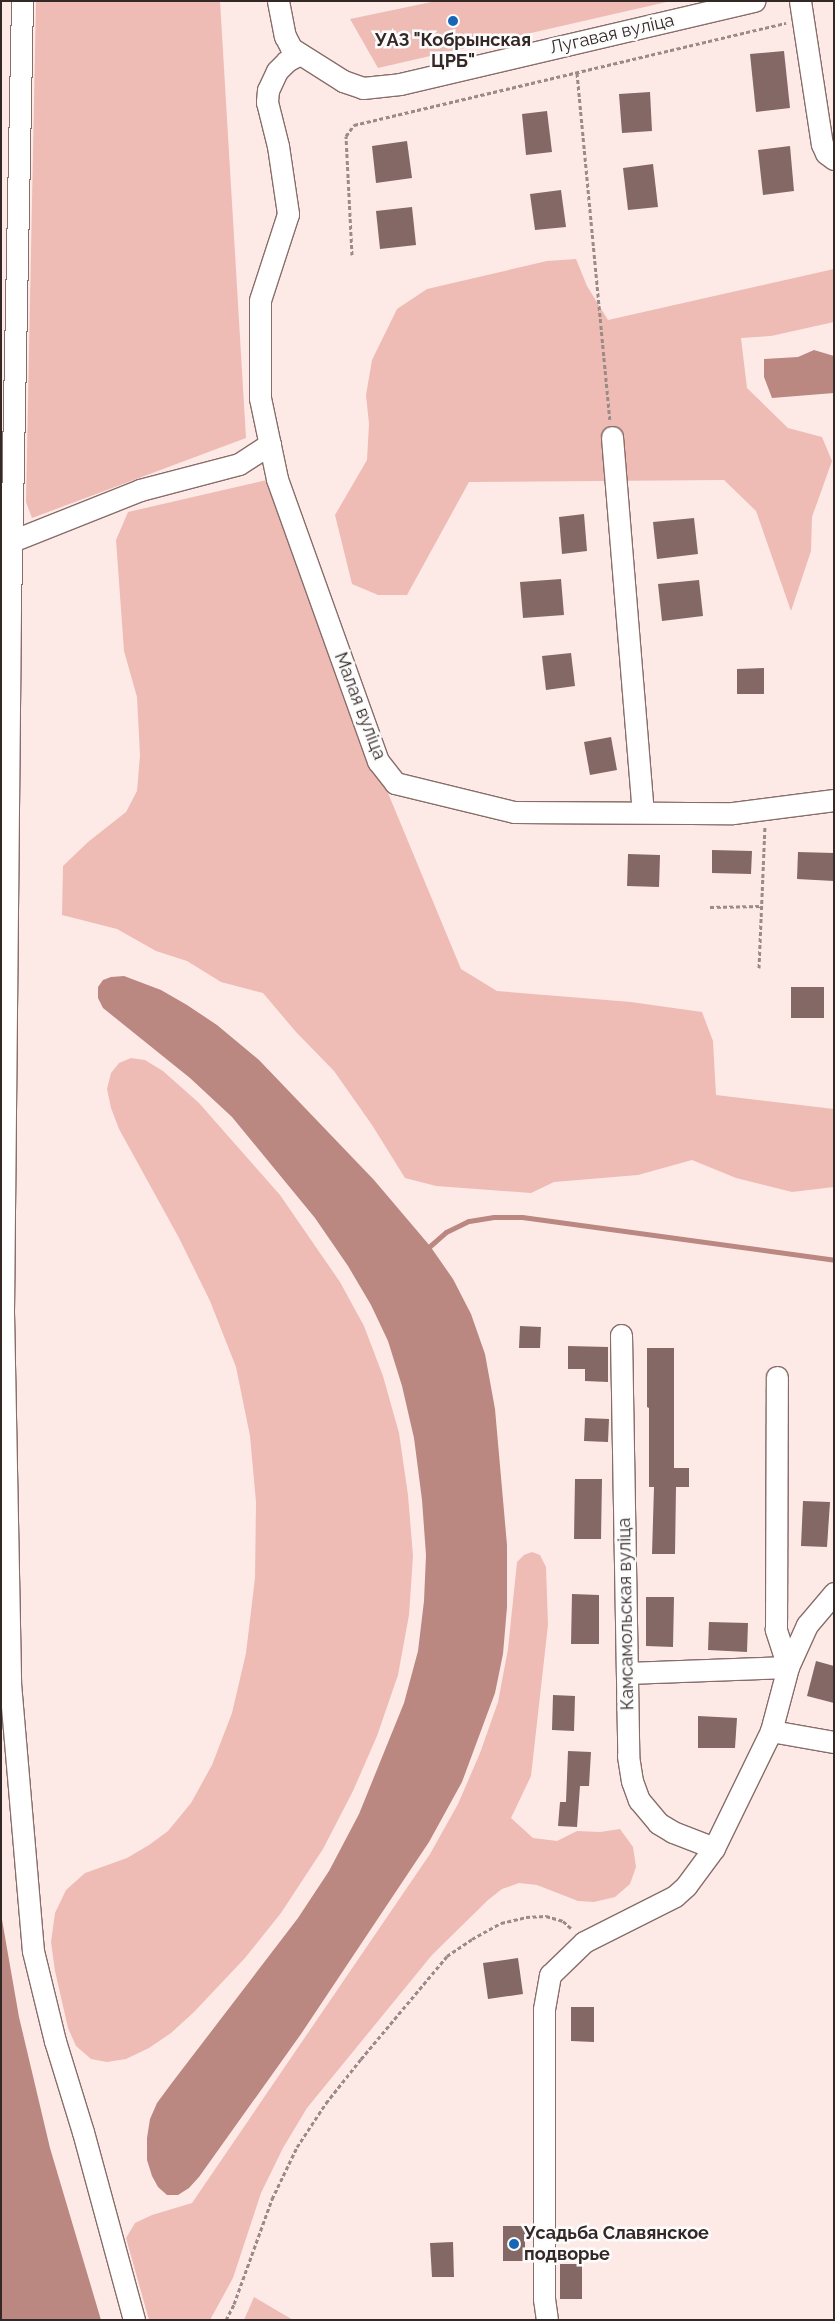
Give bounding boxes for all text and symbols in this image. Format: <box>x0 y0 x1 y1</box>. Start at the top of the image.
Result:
street label: Лугавая вуліца <box>548 9 676 59</box>
marker: УАЗ "Кобрынская ЦРБ" <box>446 14 460 28</box>
place label: УАЗ "Кобрынская ЦРБ" <box>375 30 531 72</box>
street label: Малая вуліца <box>330 649 390 763</box>
street label: Камсамольская вуліца <box>614 1518 638 1710</box>
place label: Усадьба Славянское подворье <box>524 2223 709 2266</box>
marker: Усадьба Славянское подворье <box>508 2238 520 2250</box>

